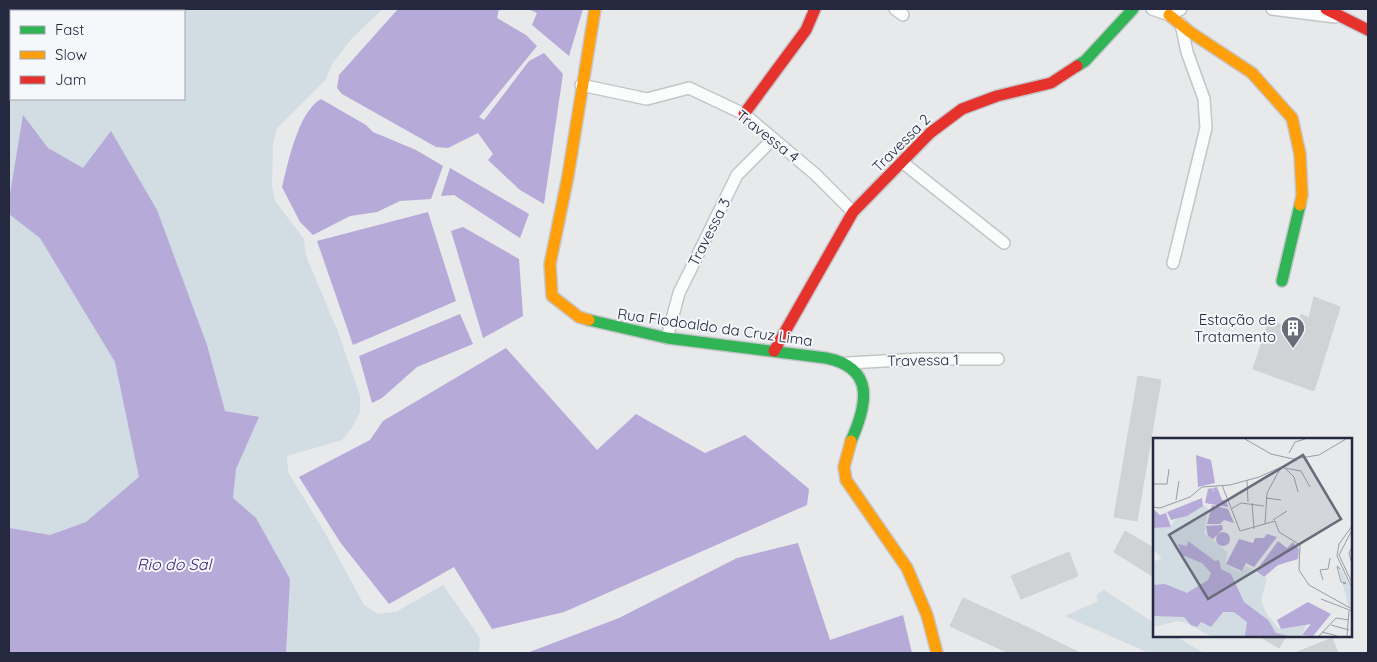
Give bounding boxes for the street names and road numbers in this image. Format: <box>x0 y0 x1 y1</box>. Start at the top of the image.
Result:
street label: Travessa 4 <box>733 106 803 166</box>
street label: Travessa 2 <box>868 110 934 176</box>
street label: Travessa 3 <box>684 194 734 269</box>
street label: Rua Flodoaldo da Cruz Lima <box>616 304 814 350</box>
street label: Travessa 1 <box>887 350 959 370</box>

